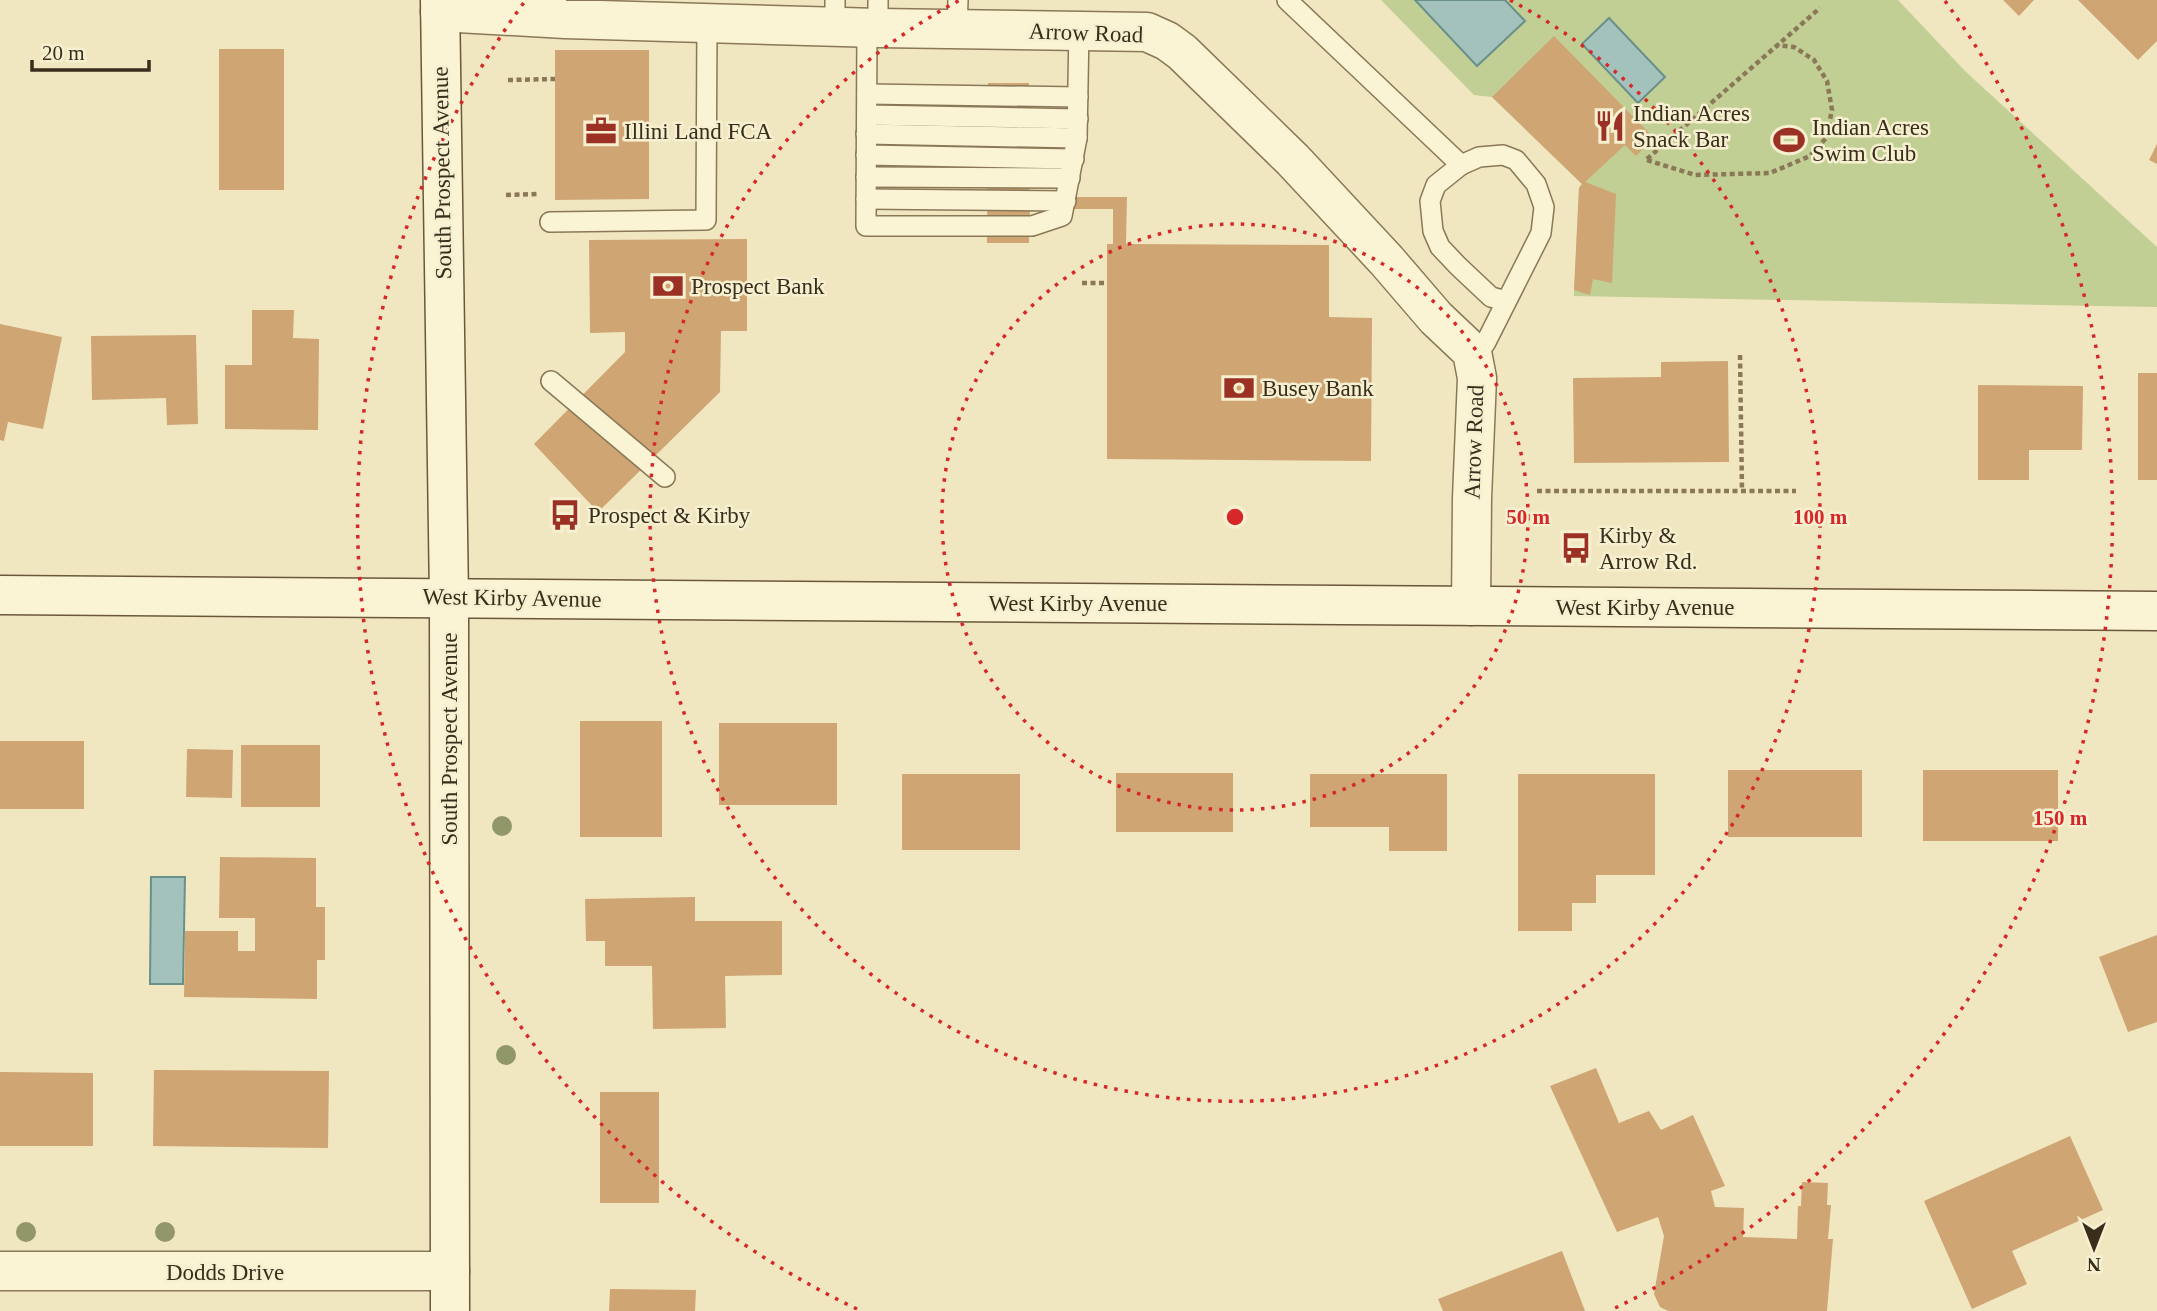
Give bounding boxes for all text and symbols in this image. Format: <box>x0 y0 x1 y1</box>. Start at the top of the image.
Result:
street label: Arrow Road <box>1028 19 1144 48</box>
scale bar <box>32 28 149 72</box>
text: 20 m <box>42 41 85 65</box>
street label: South Prospect Avenue <box>428 66 456 280</box>
place label: Indian Acres Snack Bar <box>1633 101 1750 152</box>
restaurant icon: Indian Acres Snack Bar <box>1593 109 1627 143</box>
office icon: Illini Land FCA <box>584 114 618 148</box>
place label: Indian Acres Swim Club <box>1812 115 1929 166</box>
place label: Illini Land FCA <box>624 119 773 144</box>
sports icon: Indian Acres Swim Club <box>1772 123 1806 157</box>
bank icon: Prospect Bank <box>651 269 685 303</box>
place label: Prospect Bank <box>691 274 825 299</box>
bank icon: Busey Bank <box>1222 371 1256 405</box>
place label: Busey Bank <box>1262 376 1374 401</box>
street label: Arrow Road <box>1460 384 1489 500</box>
bus stop icon: Prospect & Kirby <box>548 498 582 532</box>
place label: Prospect & Kirby <box>588 503 751 528</box>
centre of rings <box>1223 505 1247 529</box>
text: 50 m <box>1506 505 1550 529</box>
text: 100 m <box>1793 505 1848 529</box>
place label: Kirby & Arrow Rd. <box>1599 523 1697 574</box>
bus stop icon: Kirby & Arrow Rd. <box>1559 531 1593 565</box>
street label: West Kirby Avenue <box>422 584 602 612</box>
street label: West Kirby Avenue <box>988 591 1168 616</box>
street label: West Kirby Avenue <box>1555 595 1735 620</box>
street label: South Prospect Avenue <box>437 633 462 845</box>
text: 150 m <box>2033 806 2088 830</box>
north arrow <box>2059 1213 2129 1283</box>
text: N <box>2087 1254 2101 1275</box>
street label: Dodds Drive <box>166 1260 284 1285</box>

